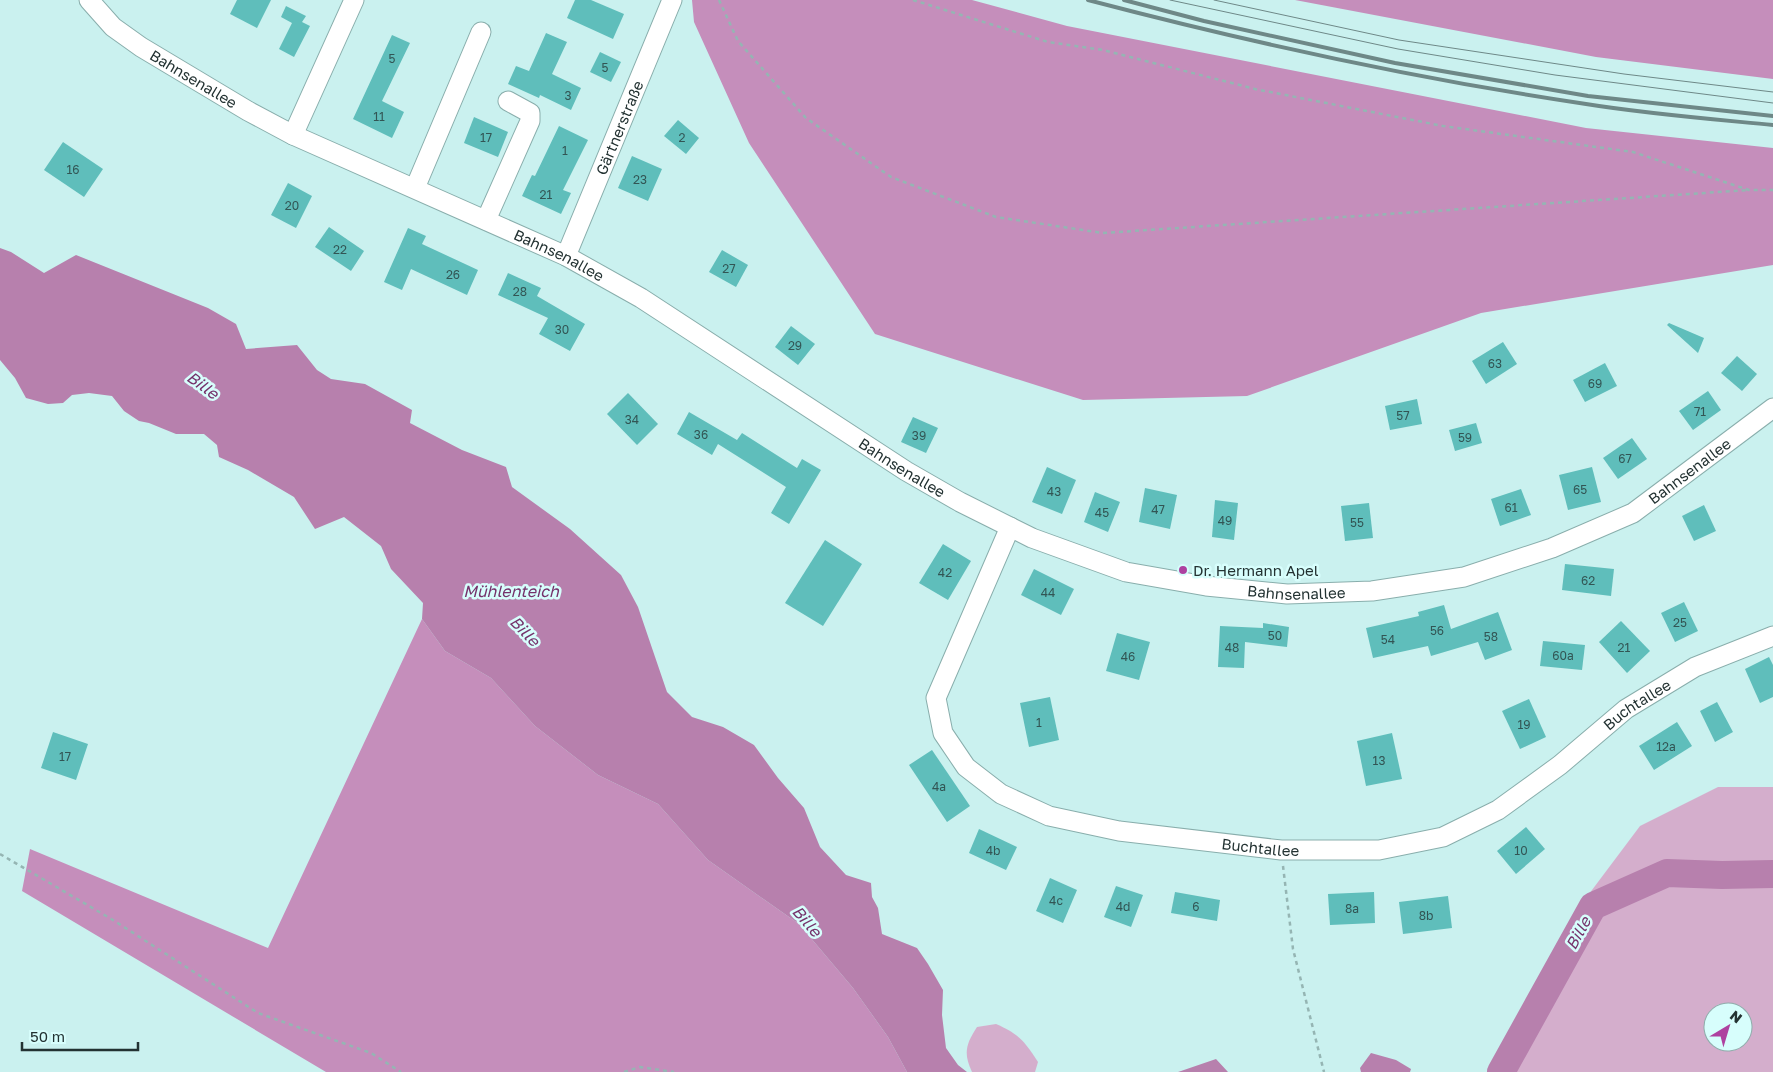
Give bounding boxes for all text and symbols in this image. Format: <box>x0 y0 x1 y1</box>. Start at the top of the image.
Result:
street label: Bahnsenallee <box>147 46 241 112</box>
house number: 5 <box>389 51 396 66</box>
house number: 5 <box>602 60 609 75</box>
street label: Gärtnerstraße <box>592 77 647 177</box>
house number: 3 <box>564 88 572 103</box>
house number: 11 <box>373 109 385 124</box>
house number: 17 <box>480 130 492 145</box>
house number: 2 <box>679 130 686 145</box>
house number: 1 <box>562 143 568 158</box>
house number: 16 <box>66 162 80 177</box>
house number: 23 <box>633 172 647 187</box>
house number: 21 <box>540 187 553 202</box>
house number: 20 <box>285 198 299 213</box>
street label: Bahnsenallee <box>511 225 608 285</box>
house number: 22 <box>333 242 347 257</box>
house number: 27 <box>722 261 736 276</box>
house number: 26 <box>446 267 460 282</box>
house number: 28 <box>513 284 527 299</box>
house number: 30 <box>555 322 569 337</box>
house number: 29 <box>788 338 802 353</box>
house number: 63 <box>1488 356 1502 371</box>
water label: Bille <box>183 367 224 404</box>
house number: 69 <box>1588 376 1602 391</box>
house number: 71 <box>1694 404 1706 419</box>
house number: 57 <box>1396 408 1410 423</box>
house number: 34 <box>625 412 639 427</box>
house number: 36 <box>694 427 708 442</box>
house number: 39 <box>912 428 926 443</box>
house number: 59 <box>1458 430 1472 445</box>
street label: Bahnsenallee <box>856 434 949 501</box>
street label: Bahnsenallee <box>1645 434 1734 507</box>
house number: 67 <box>1618 451 1632 466</box>
house number: 65 <box>1573 482 1587 497</box>
house number: 43 <box>1047 484 1061 499</box>
house number: 61 <box>1504 500 1518 515</box>
house number: 47 <box>1151 502 1165 517</box>
house number: 45 <box>1095 505 1109 520</box>
house number: 49 <box>1218 513 1232 528</box>
house number: 55 <box>1350 515 1364 530</box>
place label: Dr. Hermann Apel <box>1193 561 1319 579</box>
marker: Dr. Hermann Apel <box>1177 564 1189 576</box>
house number: 42 <box>938 565 952 580</box>
house number: 62 <box>1581 573 1595 588</box>
water label: Mühlenteich <box>463 581 560 601</box>
street label: Bahnsenallee <box>1247 581 1346 603</box>
house number: 44 <box>1041 585 1055 600</box>
water label: Bille <box>506 612 545 652</box>
house number: 25 <box>1673 615 1687 630</box>
house number: 56 <box>1430 623 1444 638</box>
house number: 50 <box>1268 628 1282 643</box>
house number: 58 <box>1484 629 1498 644</box>
house number: 54 <box>1381 632 1395 647</box>
house number: 48 <box>1225 640 1239 655</box>
house number: 21 <box>1618 640 1631 655</box>
house number: 60a <box>1552 648 1574 663</box>
house number: 46 <box>1121 649 1135 664</box>
street label: Buchtallee <box>1599 675 1674 734</box>
house number: 1 <box>1036 715 1042 730</box>
house number: 19 <box>1517 717 1531 732</box>
house number: 12a <box>1656 739 1676 754</box>
house number: 17 <box>59 749 71 764</box>
house number: 13 <box>1373 753 1385 768</box>
house number: 4a <box>932 779 946 794</box>
street label: Buchtallee <box>1221 834 1299 859</box>
house number: 4b <box>986 843 1000 858</box>
house number: 10 <box>1514 843 1528 858</box>
house number: 4c <box>1049 893 1063 908</box>
house number: 4d <box>1116 899 1130 914</box>
house number: 6 <box>1192 899 1200 914</box>
water label: Bille <box>788 901 827 942</box>
house number: 8a <box>1345 901 1359 916</box>
house number: 8b <box>1419 908 1433 923</box>
water label: Bille <box>1561 912 1596 953</box>
north arrow <box>1703 1002 1753 1052</box>
text: N <box>1727 1006 1746 1026</box>
scale bar <box>22 1020 139 1052</box>
text: 50 m <box>30 1027 65 1045</box>

